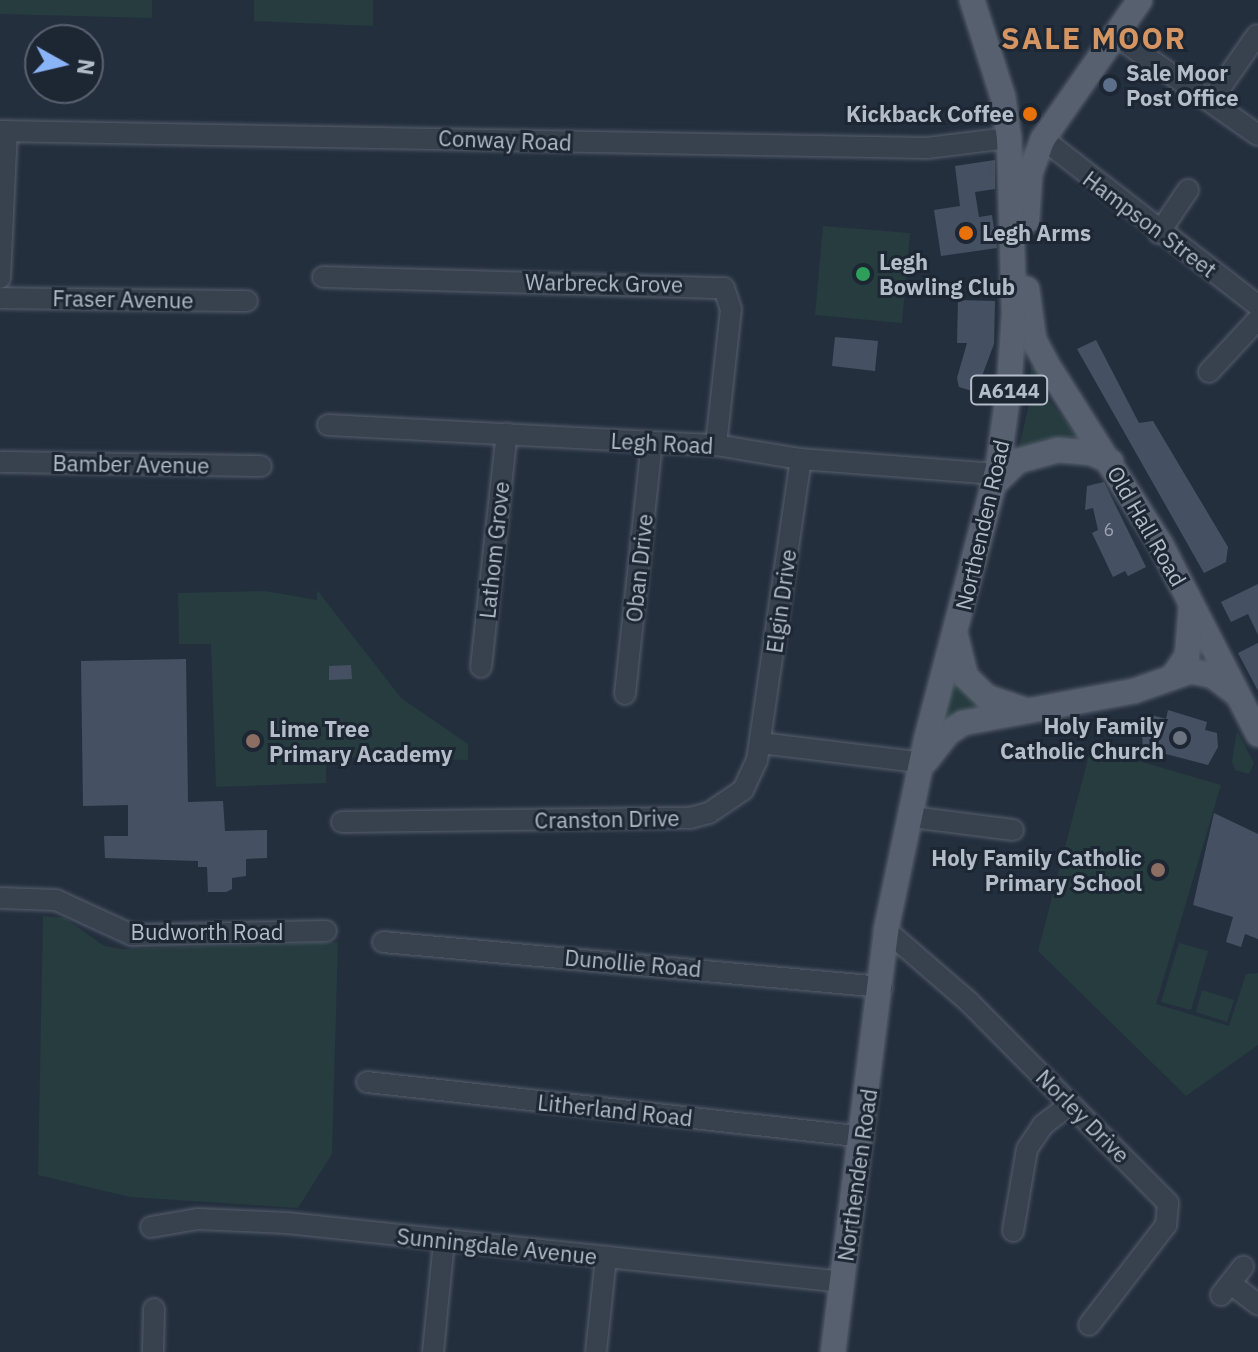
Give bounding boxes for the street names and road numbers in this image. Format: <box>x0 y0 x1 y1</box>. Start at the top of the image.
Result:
street label: Conway Road <box>438 124 572 156</box>
street label: Hampson Street <box>1078 165 1222 283</box>
street label: Warbreck Grove <box>525 268 683 298</box>
street label: Fraser Avenue <box>52 285 194 313</box>
road number: A6144 <box>969 374 1049 406</box>
street label: Legh Road <box>610 427 714 459</box>
street label: Northenden Road <box>950 437 1014 613</box>
street label: Bamber Avenue <box>52 449 210 479</box>
street label: Old Hall Road <box>1102 461 1192 591</box>
street label: Lathom Grove <box>474 480 514 620</box>
street label: Oban Drive <box>620 513 658 623</box>
street label: Elgin Drive <box>761 547 801 655</box>
street label: Cranston Drive <box>534 805 680 833</box>
street label: Budworth Road <box>131 919 283 945</box>
street label: Dunollie Road <box>563 944 703 982</box>
street label: Norley Drive <box>1031 1064 1135 1168</box>
street label: Northenden Road <box>832 1087 882 1263</box>
street label: Litherland Road <box>536 1089 694 1131</box>
street label: Sunningdale Avenue <box>396 1222 598 1270</box>

